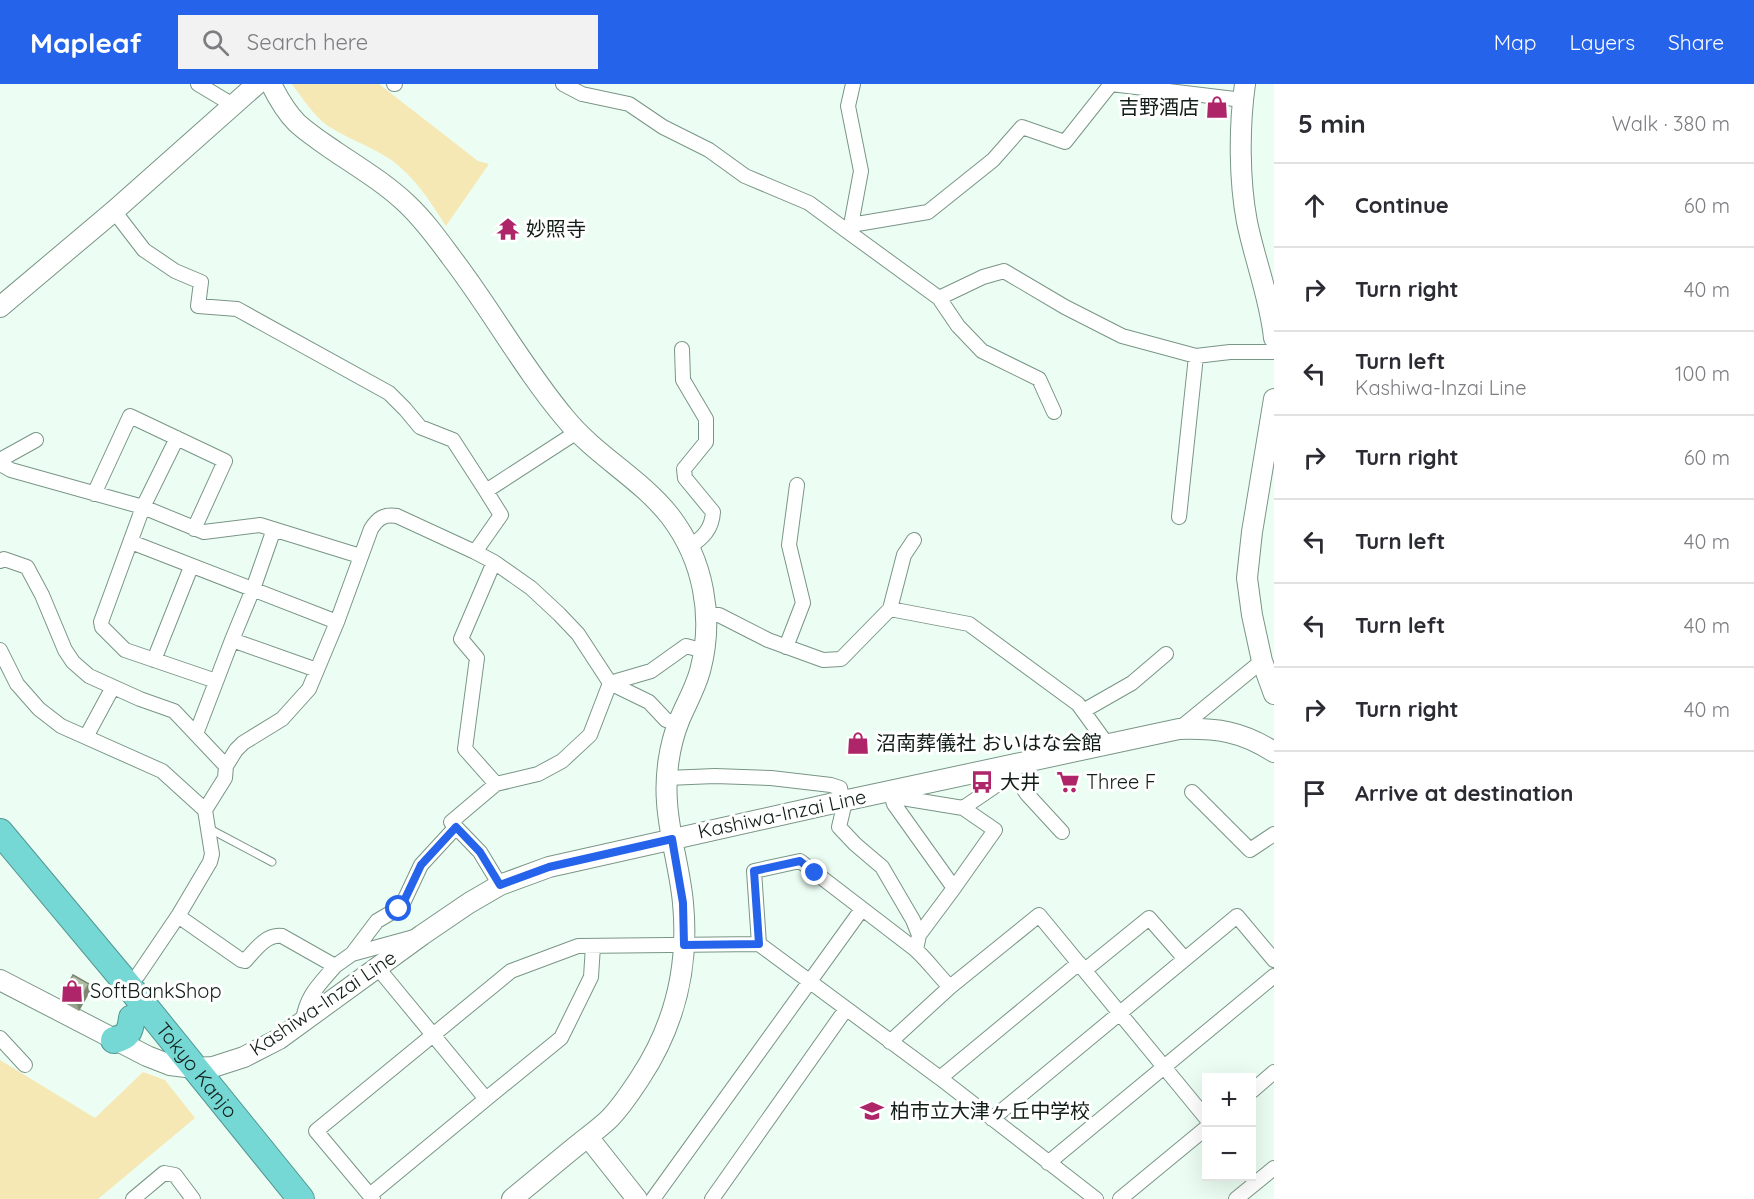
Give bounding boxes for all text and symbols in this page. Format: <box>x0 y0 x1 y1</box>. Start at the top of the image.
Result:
search box <box>178 15 598 69</box>
text: Mapleaf <box>30 25 142 60</box>
icon: search <box>199 26 232 59</box>
text: Search here <box>247 28 368 56</box>
text: Map <box>1494 29 1537 55</box>
text: Layers <box>1570 29 1635 55</box>
text: Share <box>1668 29 1724 55</box>
place label: 吉野酒店 <box>1119 94 1199 119</box>
shop icon: 吉野酒店 <box>1204 94 1230 120</box>
text: 5 min <box>1298 107 1366 140</box>
text: Walk · 380 m <box>1612 111 1730 136</box>
icon: ahead <box>1298 189 1331 222</box>
text: Continue <box>1355 191 1449 219</box>
text: 60 m <box>1684 193 1730 218</box>
temple icon: 妙照寺 <box>495 216 521 242</box>
place label: 妙照寺 <box>526 216 586 241</box>
icon: right <box>1298 273 1331 306</box>
text: Turn right <box>1355 275 1459 303</box>
text: 40 m <box>1684 277 1730 302</box>
text: Turn left <box>1355 347 1445 375</box>
icon: left <box>1298 357 1331 390</box>
text: 100 m <box>1675 361 1730 386</box>
text: Kashiwa-Inzai Line <box>1355 375 1526 400</box>
icon: right <box>1298 441 1331 474</box>
text: Turn right <box>1355 443 1459 471</box>
text: 60 m <box>1684 445 1730 470</box>
icon: left <box>1298 525 1331 558</box>
text: Turn left <box>1355 527 1445 555</box>
text: 40 m <box>1684 529 1730 554</box>
icon: left <box>1298 609 1331 642</box>
text: Turn left <box>1355 611 1445 639</box>
text: 40 m <box>1684 613 1730 638</box>
icon: right <box>1298 693 1331 726</box>
text: Turn right <box>1355 695 1459 723</box>
text: 40 m <box>1684 697 1730 722</box>
shop icon: 沼南葬儀社 おいはな会館 <box>845 730 871 756</box>
place label: 沼南葬儀社 おいはな会館 <box>876 730 1101 755</box>
bus stop icon: 大井 <box>969 769 995 795</box>
place label: 大井 <box>1000 769 1040 794</box>
supermarket icon: Three F <box>1055 769 1081 795</box>
place label: Three F <box>1086 769 1156 794</box>
icon: arrive <box>1298 777 1331 810</box>
text: Arrive at destination <box>1355 779 1573 807</box>
street label: Kashiwa-Inzai Line <box>695 783 868 844</box>
route end <box>801 859 827 885</box>
route start <box>385 895 411 921</box>
street label: Kashiwa-Inzai Line <box>245 944 401 1061</box>
shop icon: SoftBankShop <box>59 978 85 1004</box>
place label: SoftBankShop <box>90 978 222 1003</box>
street label: Tokyo Kanjo <box>151 1017 243 1123</box>
map controls <box>1202 1073 1256 1181</box>
button: + <box>1202 1073 1256 1127</box>
school or university icon: 柏市立大津ヶ丘中学校 <box>859 1098 885 1124</box>
place label: 柏市立大津ヶ丘中学校 <box>890 1098 1090 1123</box>
button: − <box>1202 1127 1256 1181</box>

